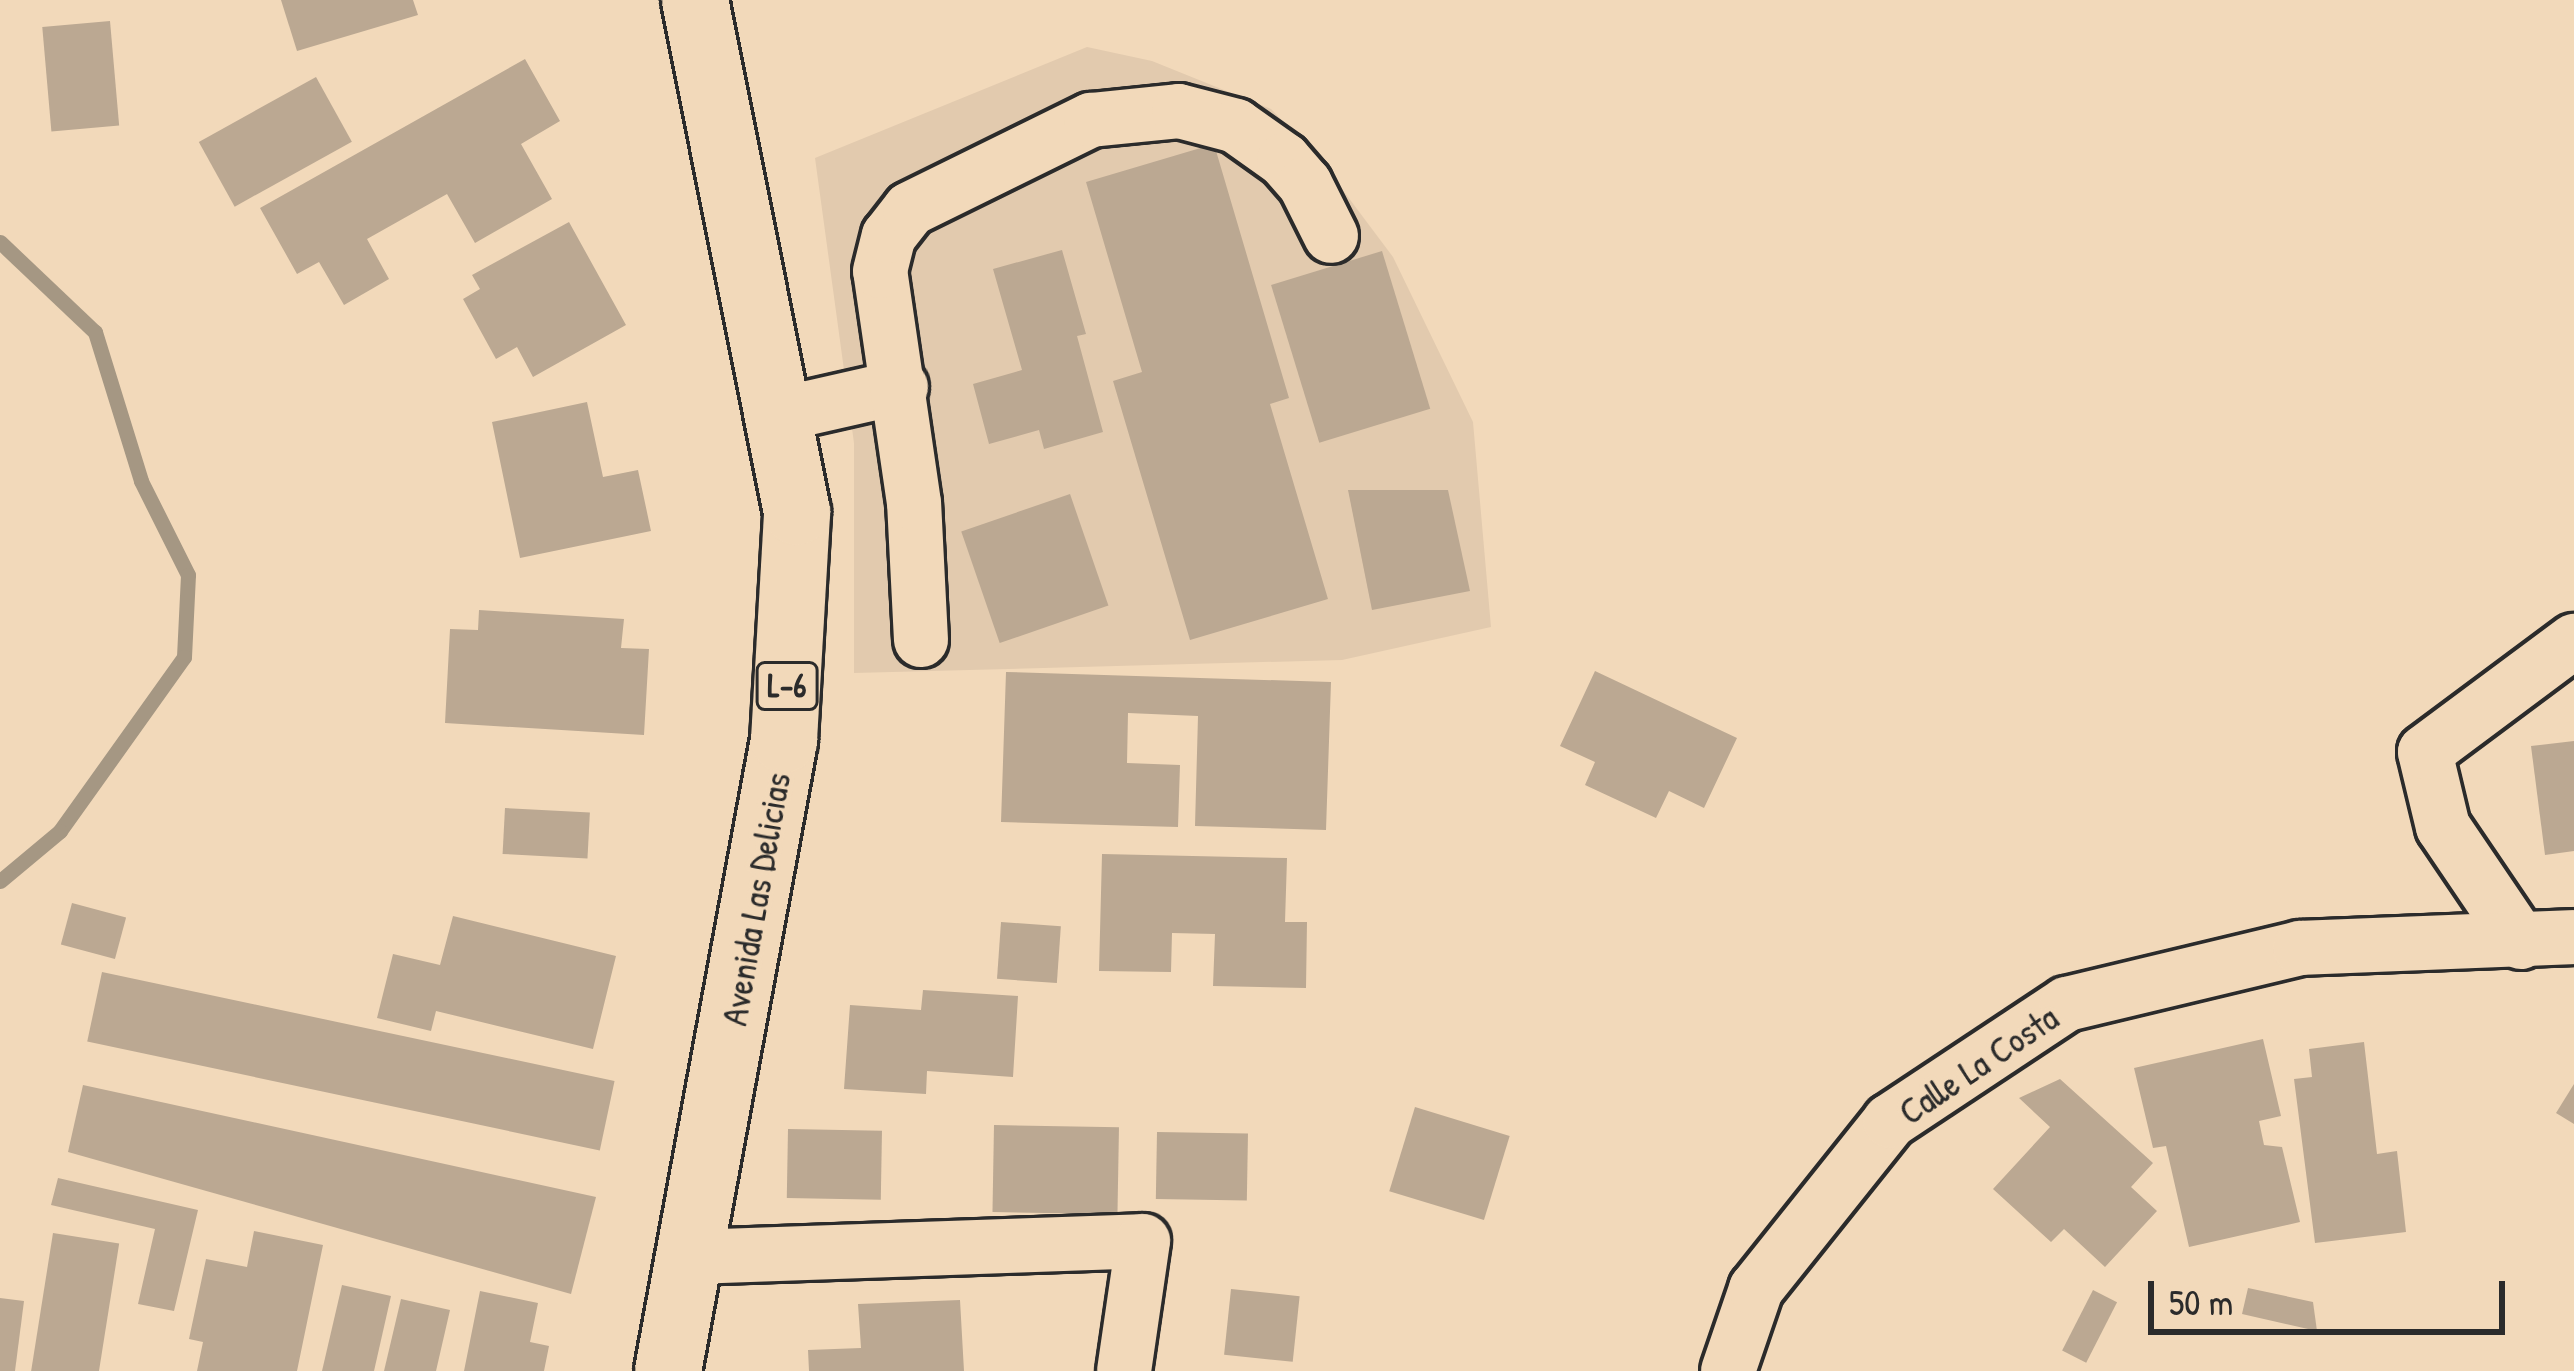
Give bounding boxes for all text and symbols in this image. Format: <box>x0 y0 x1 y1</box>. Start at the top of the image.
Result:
road number: L-6 <box>754 659 820 713</box>
street label: Avenida Las Delicias <box>712 769 798 1029</box>
street label: Calle La Costa <box>1890 995 2066 1133</box>
scale bar <box>2154 1257 2511 1331</box>
text: 50 m <box>2169 1277 2233 1326</box>

